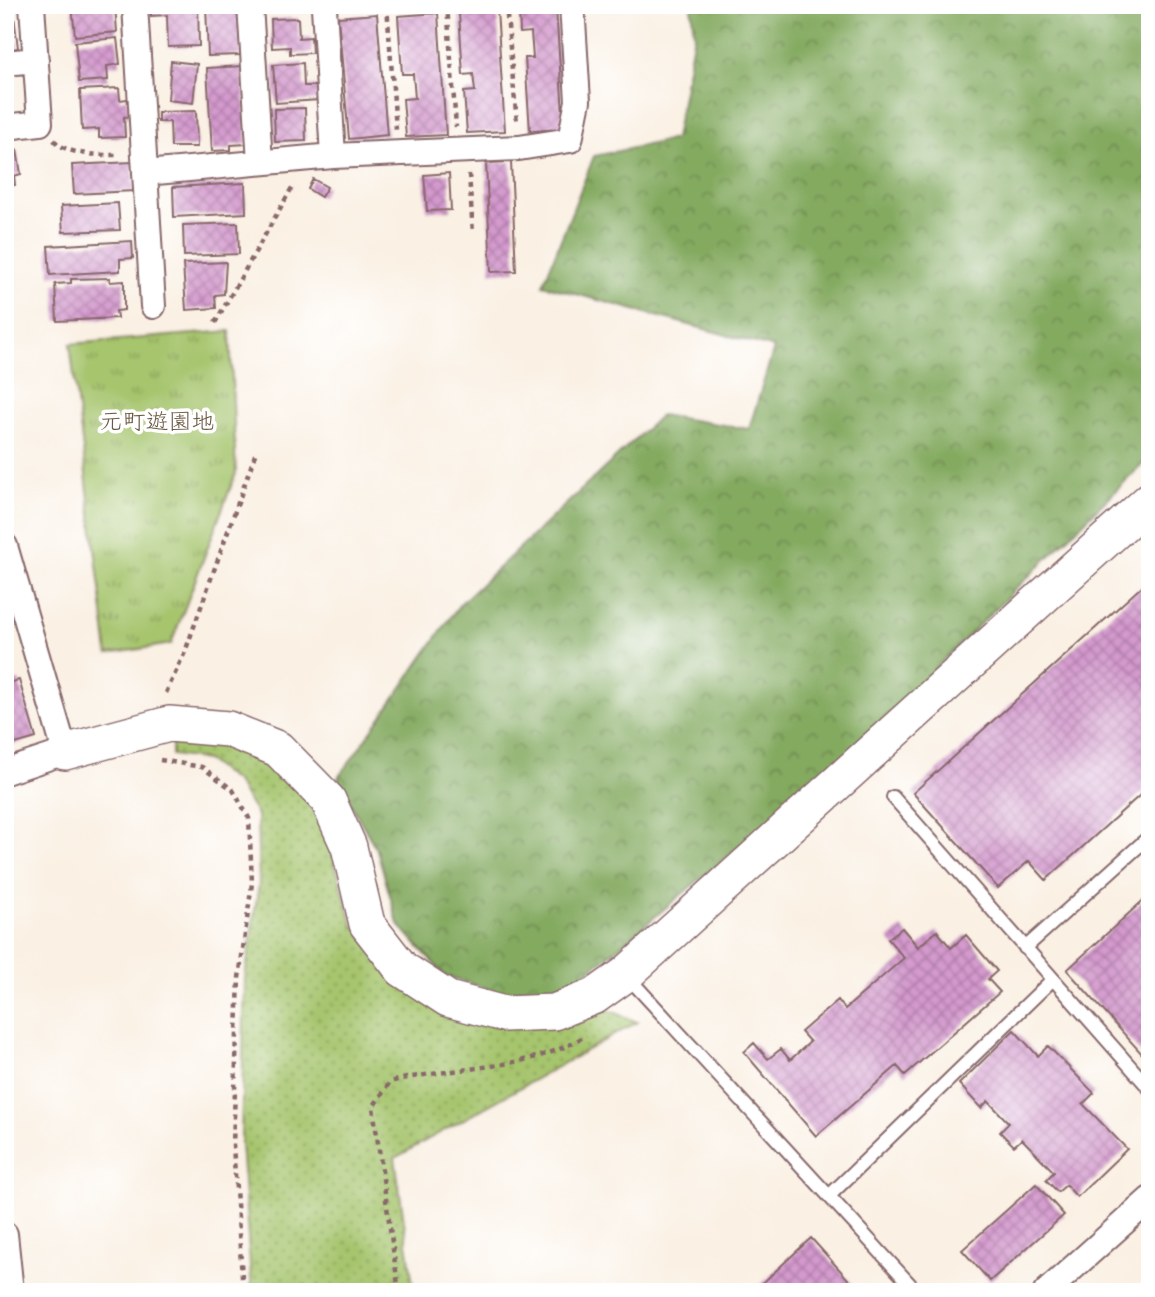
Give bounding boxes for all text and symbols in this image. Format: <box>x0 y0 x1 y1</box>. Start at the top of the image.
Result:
park label: 元町遊園地 <box>100 408 215 435</box>

